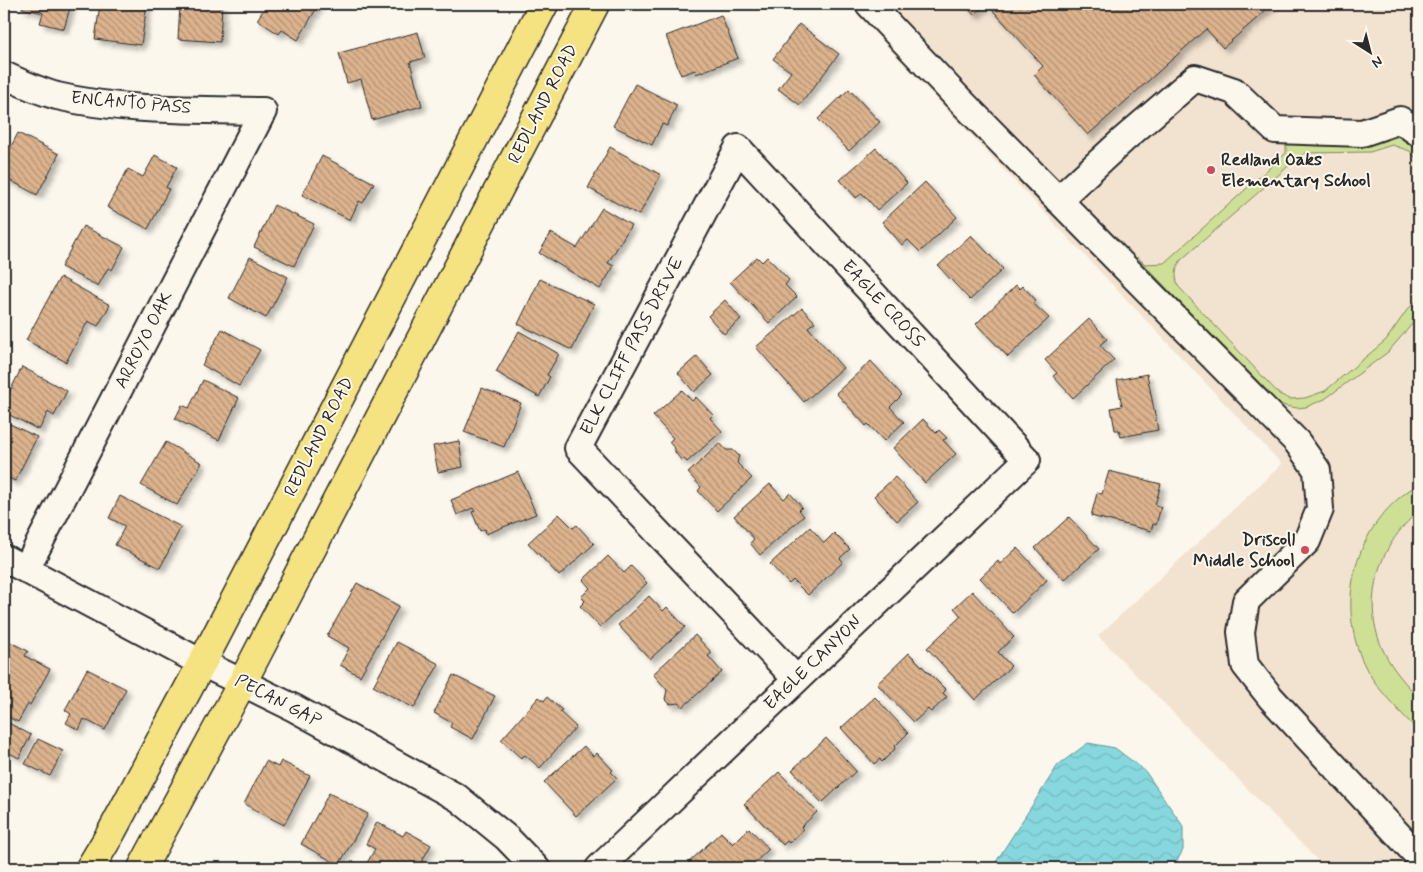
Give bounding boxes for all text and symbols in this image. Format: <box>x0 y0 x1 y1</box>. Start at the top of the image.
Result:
north arrow <box>1346 28 1396 78</box>
street label: REDLAND ROAD <box>502 40 584 168</box>
text: N <box>1368 52 1386 72</box>
street label: ENCANTO PASS <box>70 86 192 120</box>
place label: Redland Oaks Elementary School <box>1221 148 1371 193</box>
marker: Redland Oaks Elementary School <box>1205 164 1217 176</box>
street label: ELK CLIFF PASS DRIVE <box>575 252 689 439</box>
street label: EAGLE CROSS <box>836 255 930 353</box>
street label: ARROYO OAK <box>109 287 179 393</box>
street label: REDLAND ROAD <box>278 373 360 501</box>
place label: Driscoll Middle School <box>1193 528 1295 573</box>
marker: Driscoll Middle School <box>1299 544 1311 556</box>
street label: EAGLE CANYON <box>759 610 867 716</box>
street label: PECAN GAP <box>231 669 326 733</box>

